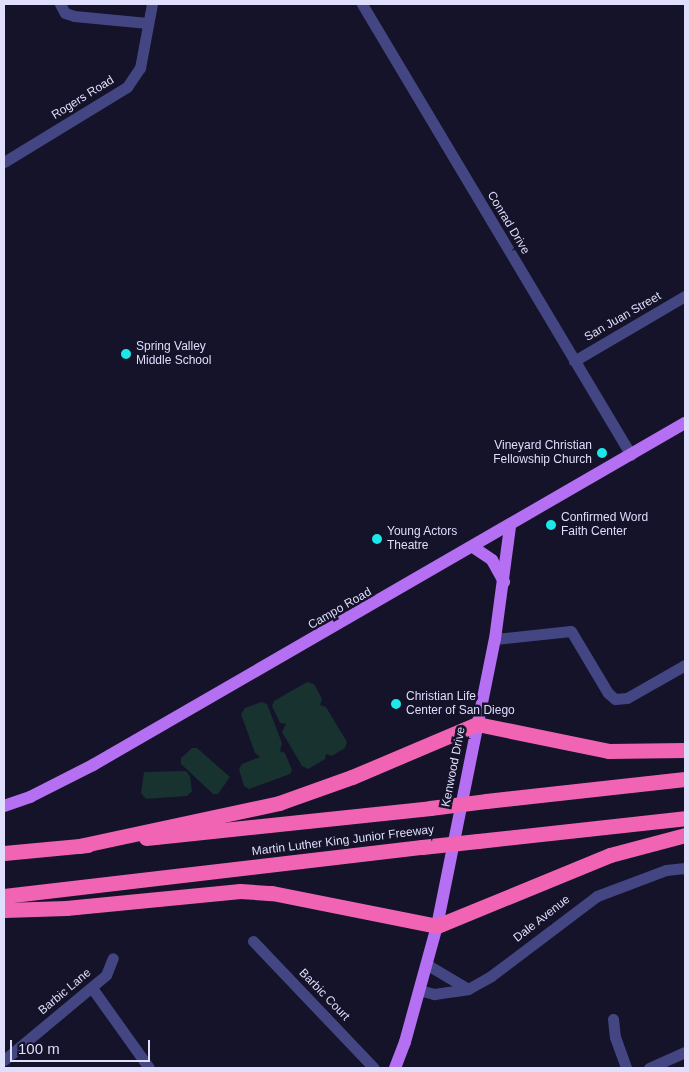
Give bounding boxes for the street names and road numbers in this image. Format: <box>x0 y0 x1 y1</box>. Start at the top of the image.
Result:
street label: Rogers Road <box>49 73 117 123</box>
street label: Conrad Drive <box>484 189 532 257</box>
street label: San Juan Street <box>582 289 664 345</box>
street label: Campo Road <box>306 585 374 633</box>
street label: Kenwood Drive <box>439 726 469 808</box>
street label: Martin Luther King Junior Freeway <box>251 823 435 859</box>
street label: Dale Avenue <box>511 892 573 946</box>
street label: Barbic Lane <box>36 966 94 1018</box>
street label: Barbic Court <box>296 966 352 1024</box>

